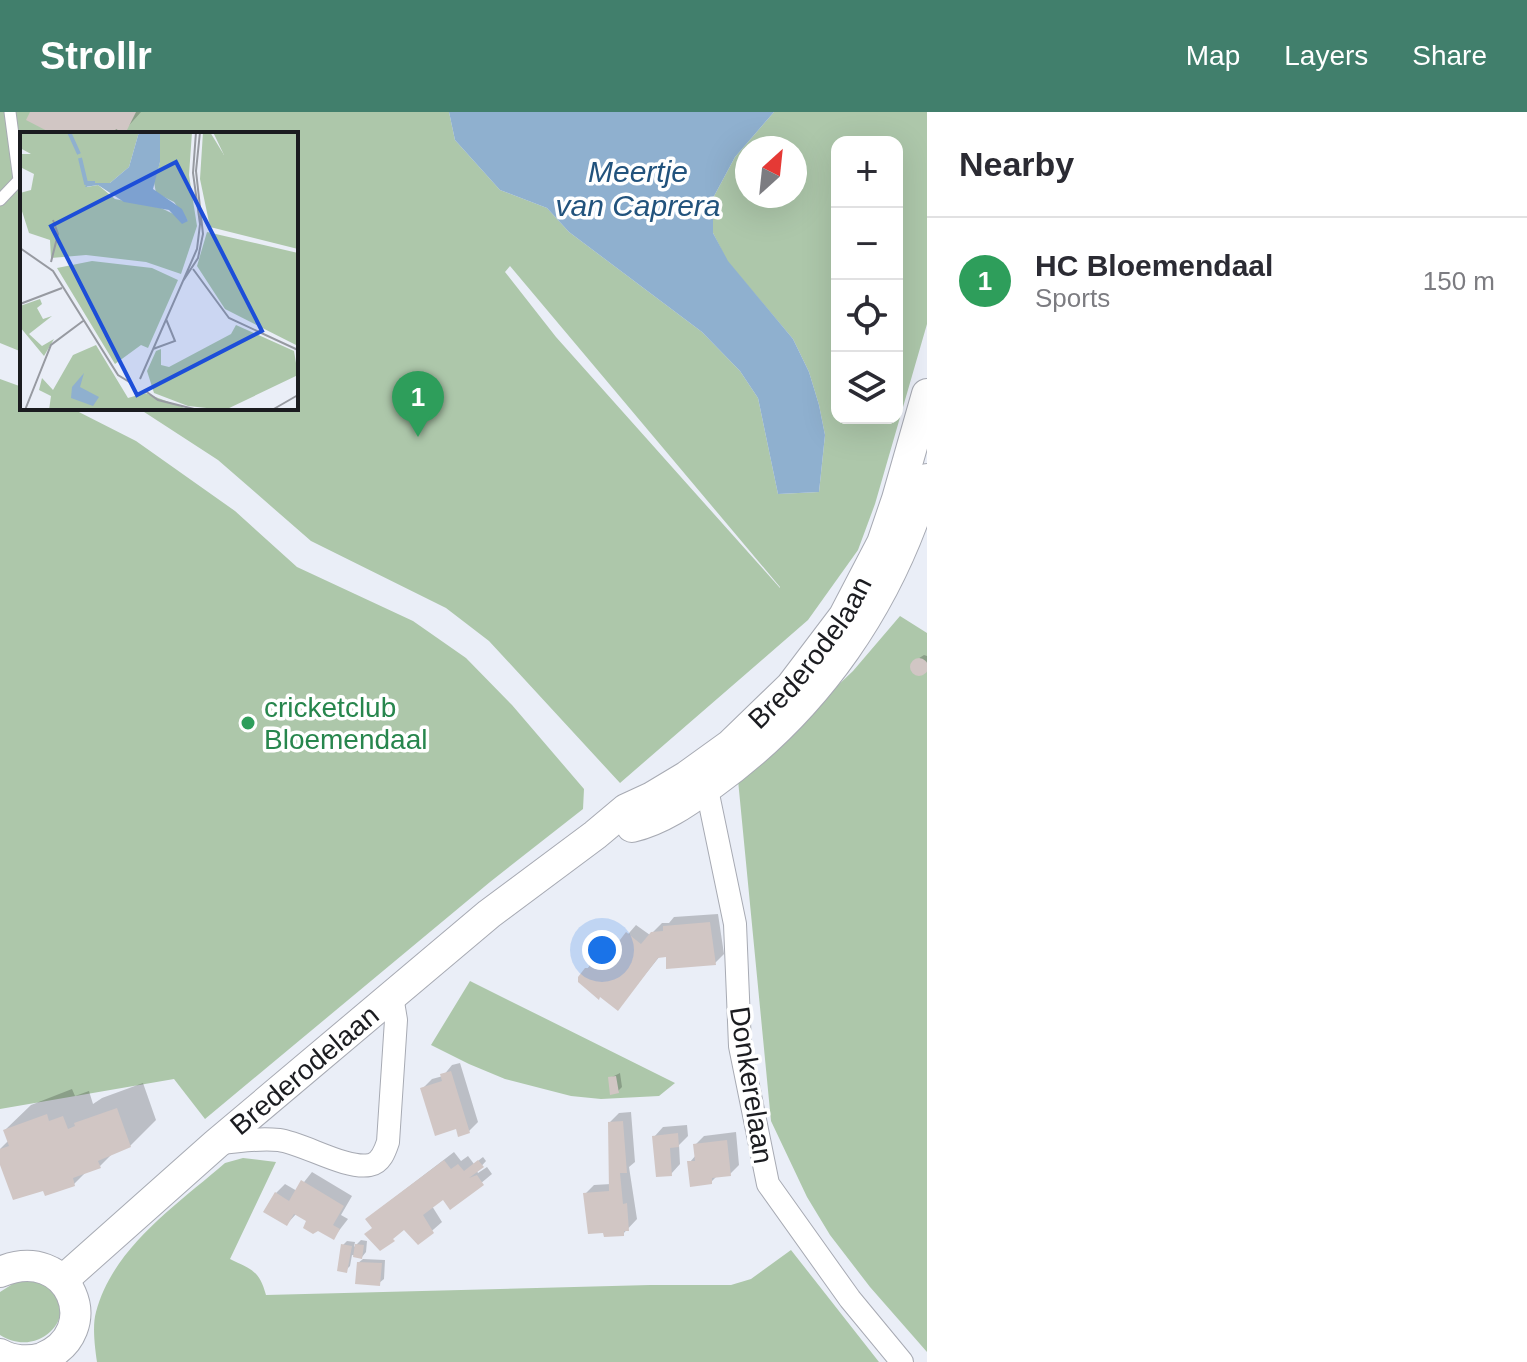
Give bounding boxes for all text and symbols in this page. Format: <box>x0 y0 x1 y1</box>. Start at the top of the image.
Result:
text: Strollr <box>40 35 152 77</box>
text: Map <box>1186 40 1240 71</box>
text: Layers <box>1284 40 1368 71</box>
text: Share <box>1412 40 1487 71</box>
inset map <box>20 132 298 410</box>
north arrow <box>735 136 807 208</box>
map controls <box>831 136 903 424</box>
button: + <box>831 136 903 208</box>
text: Nearby <box>959 145 1074 183</box>
water label: Meertje van Caprera <box>555 155 721 222</box>
button: − <box>831 208 903 280</box>
text: HC Bloemendaal <box>1035 249 1273 282</box>
text: 1 <box>978 266 992 296</box>
text: 150 m <box>1423 266 1495 296</box>
button: locate <box>831 280 903 352</box>
text: Sports <box>1035 283 1110 313</box>
button: layers <box>831 352 903 424</box>
pin: 1 <box>392 371 444 437</box>
street label: Brederodelaan <box>742 571 878 735</box>
place label: cricketclub Bloemendaal <box>264 692 427 755</box>
marker: cricketclub Bloemendaal <box>239 714 257 732</box>
your location <box>582 930 622 970</box>
street label: Brederodelaan <box>224 999 385 1141</box>
street label: Donkerelaan <box>724 1004 779 1166</box>

